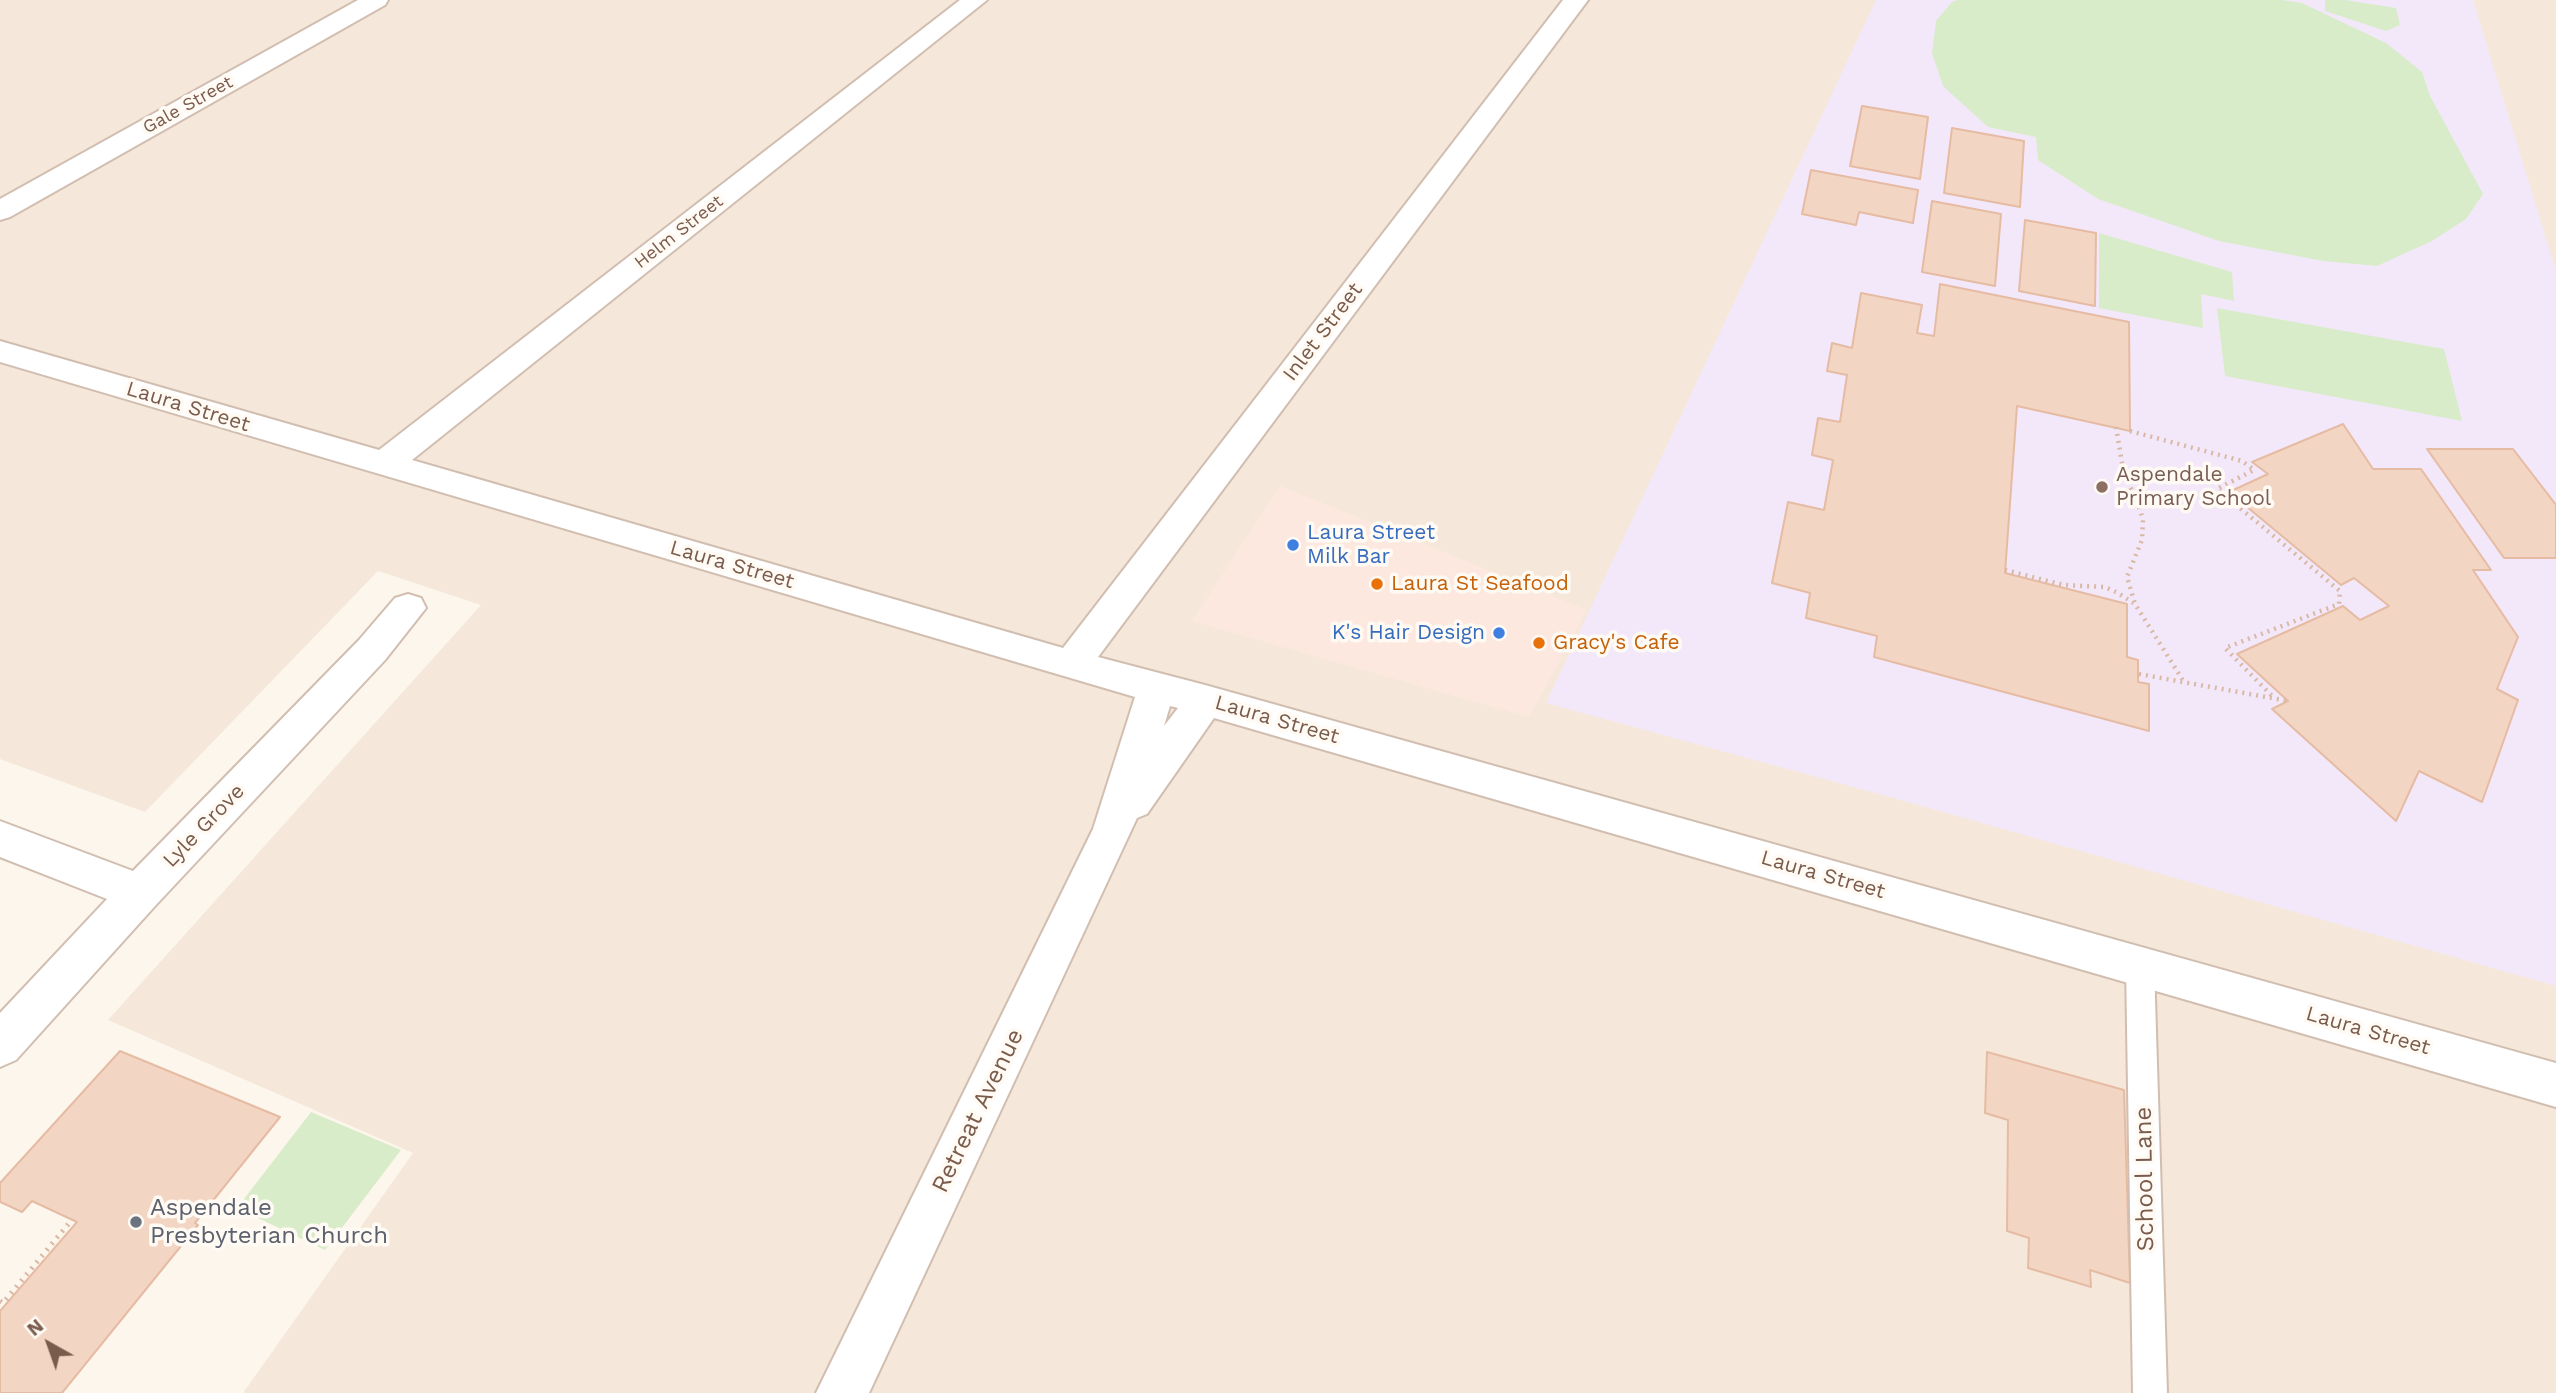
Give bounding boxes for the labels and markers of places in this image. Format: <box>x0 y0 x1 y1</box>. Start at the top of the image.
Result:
place label: Aspendale Primary School <box>2116 462 2271 512</box>
marker: Aspendale Primary School <box>2094 479 2110 495</box>
place label: Laura Street Milk Bar <box>1307 520 1435 570</box>
marker: Laura Street Milk Bar <box>1285 537 1301 553</box>
place label: Laura St Seafood <box>1391 571 1569 597</box>
marker: Laura St Seafood <box>1369 576 1385 592</box>
place label: K's Hair Design <box>1332 620 1485 646</box>
marker: K's Hair Design <box>1491 625 1507 641</box>
place label: Gracy's Cafe <box>1553 630 1680 656</box>
marker: Gracy's Cafe <box>1531 635 1547 651</box>
place label: Aspendale Presbyterian Church <box>150 1194 388 1250</box>
marker: Aspendale Presbyterian Church <box>128 1214 144 1230</box>

